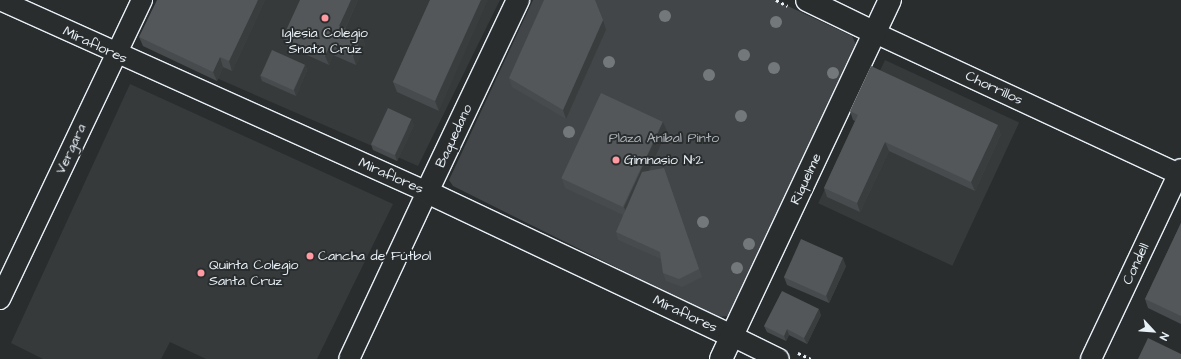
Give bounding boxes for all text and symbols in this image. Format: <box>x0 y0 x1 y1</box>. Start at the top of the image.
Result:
marker: Iglesia Colegio Snata Cruz <box>320 13 330 23</box>
street label: Miraflores <box>60 23 130 67</box>
place label: Iglesia Colegio Snata Cruz <box>282 25 368 58</box>
street label: Chorrillos <box>963 67 1025 109</box>
street label: Baquedano <box>432 102 476 170</box>
street label: Vergara <box>52 121 90 177</box>
park label: Plaza Aníbal Pinto <box>609 130 719 146</box>
street label: Riquelme <box>787 151 825 207</box>
place label: Gimnasio N°2 <box>624 152 703 168</box>
street label: Miraflores <box>356 154 426 198</box>
marker: Gimnasio N°2 <box>611 155 621 165</box>
street label: Condell <box>1119 241 1153 287</box>
place label: Cancha de Fútbol <box>318 248 431 264</box>
marker: Cancha de Fútbol <box>305 251 315 261</box>
place label: Quinta Colegio Santa Cruz <box>209 257 298 290</box>
marker: Quinta Colegio Santa Cruz <box>196 268 206 278</box>
street label: Miraflores <box>650 292 720 336</box>
north arrow <box>1133 311 1173 351</box>
text: N <box>1156 330 1172 343</box>

